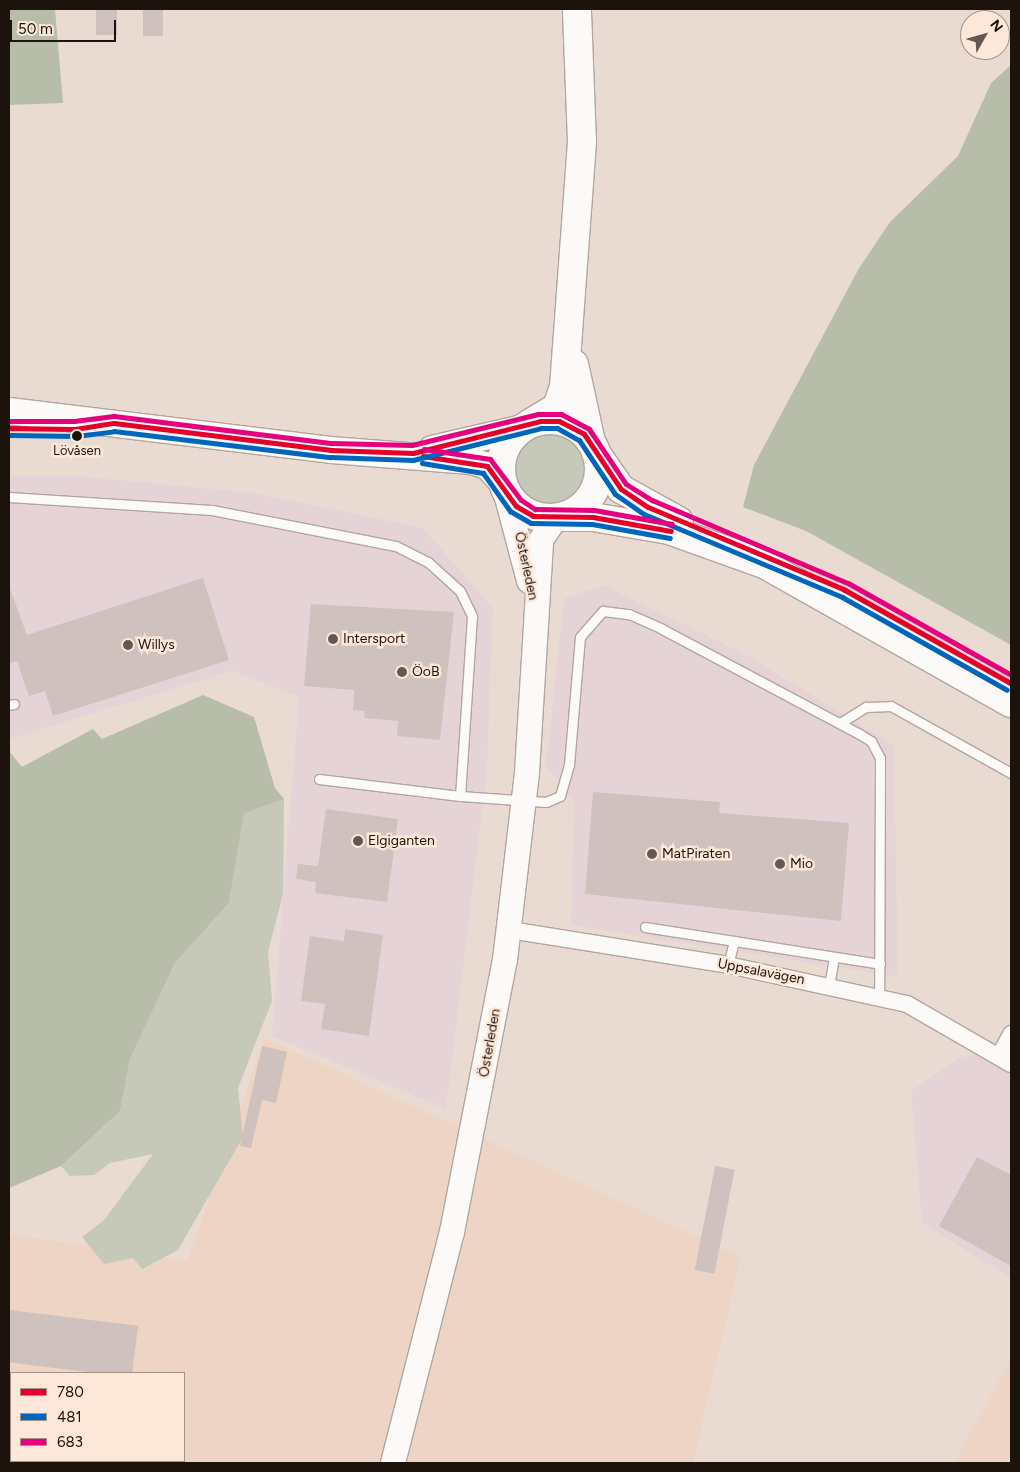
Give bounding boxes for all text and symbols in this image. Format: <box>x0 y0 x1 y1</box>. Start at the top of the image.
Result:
scale bar <box>12 10 119 42</box>
north arrow <box>960 10 1010 60</box>
text: N <box>986 17 1006 36</box>
text: 50 m <box>18 20 53 38</box>
marker: Lövåsen <box>72 431 82 441</box>
place label: Lövåsen <box>53 443 101 459</box>
street label: Österleden <box>511 530 541 602</box>
place label: Intersport <box>343 631 405 647</box>
marker: Intersport <box>327 633 339 645</box>
place label: Willys <box>138 637 175 653</box>
marker: Willys <box>122 639 134 651</box>
place label: ÖoB <box>412 664 440 680</box>
marker: ÖoB <box>396 666 408 678</box>
place label: Elgiganten <box>368 833 435 849</box>
marker: Elgiganten <box>352 835 364 847</box>
place label: MatPiraten <box>662 846 730 862</box>
marker: MatPiraten <box>646 848 658 860</box>
place label: Mio <box>790 856 813 872</box>
marker: Mio <box>774 858 786 870</box>
street label: Uppsalavägen <box>716 955 806 989</box>
street label: Österleden <box>476 1007 504 1079</box>
legend <box>10 1372 185 1462</box>
text: 780 <box>57 1383 84 1401</box>
text: 481 <box>57 1408 82 1426</box>
text: 683 <box>57 1433 83 1451</box>

